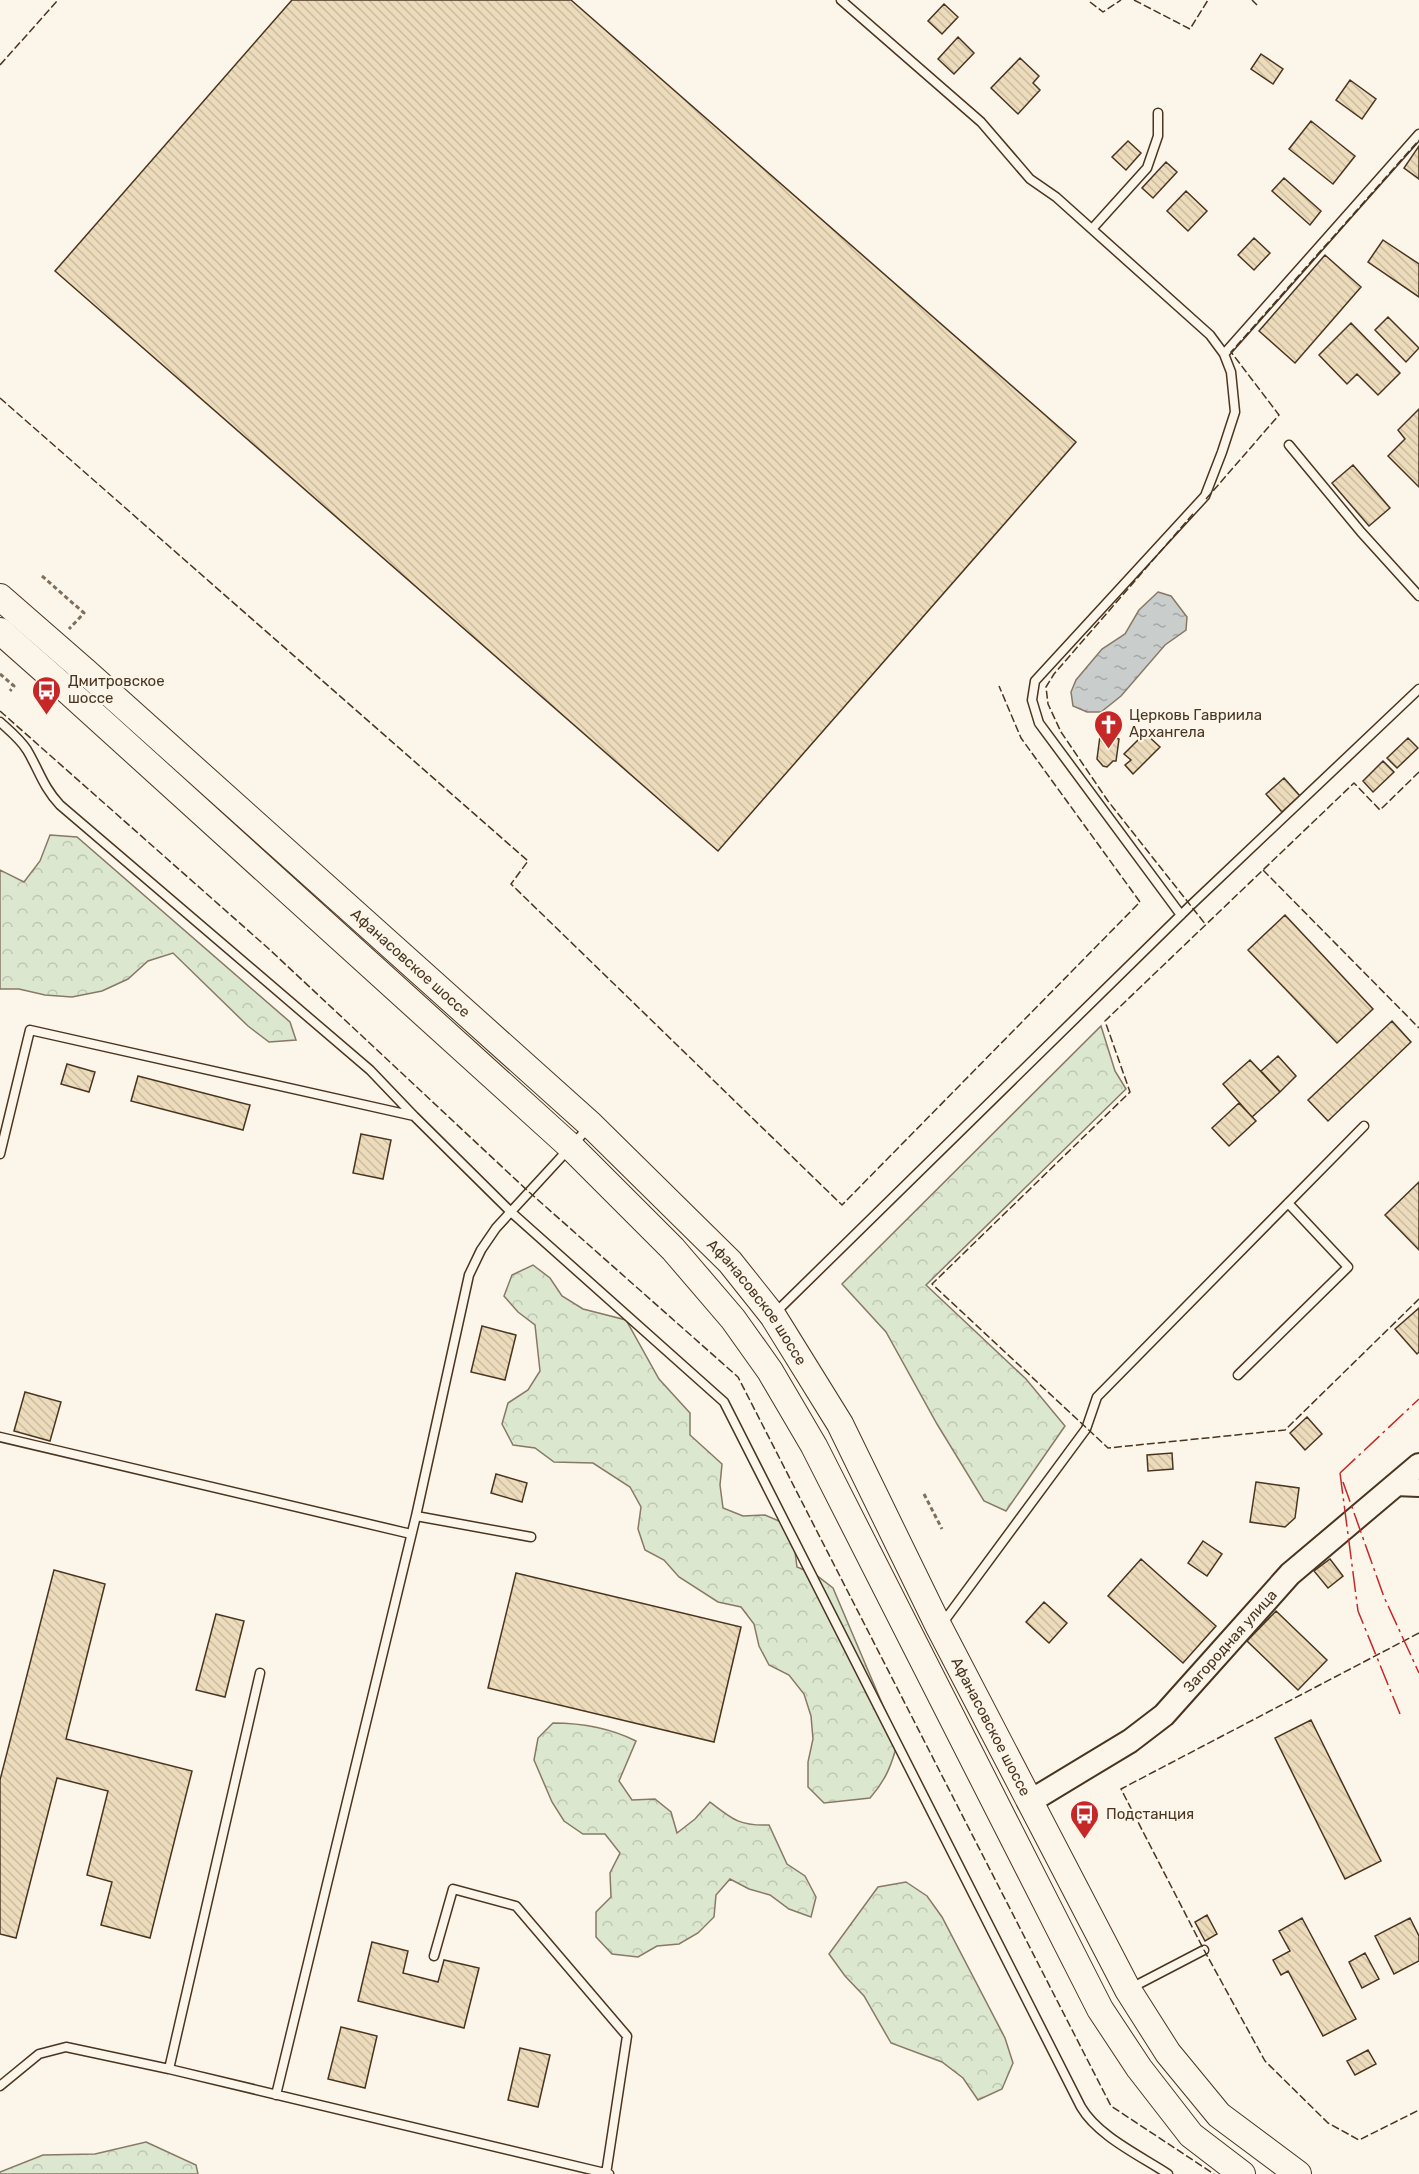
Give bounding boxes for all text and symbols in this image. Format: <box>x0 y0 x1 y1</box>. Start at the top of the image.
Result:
place label: Дмитровское шоссе <box>68 672 165 707</box>
bus stop icon: Дмитровское шоссе <box>31 674 63 716</box>
place label: Церковь Гавриила Архангела <box>1129 706 1262 741</box>
church icon: Церковь Гавриила Архангела <box>1092 708 1124 750</box>
street label: Афанасовское шоссе <box>347 905 474 1021</box>
street label: Афанасовское шоссе <box>703 1235 810 1369</box>
street label: Загородная улица <box>1180 1586 1281 1696</box>
street label: Афанасовское шоссе <box>947 1654 1034 1799</box>
bus stop icon: Подстанция <box>1069 1798 1101 1840</box>
place label: Подстанция <box>1106 1805 1194 1823</box>

